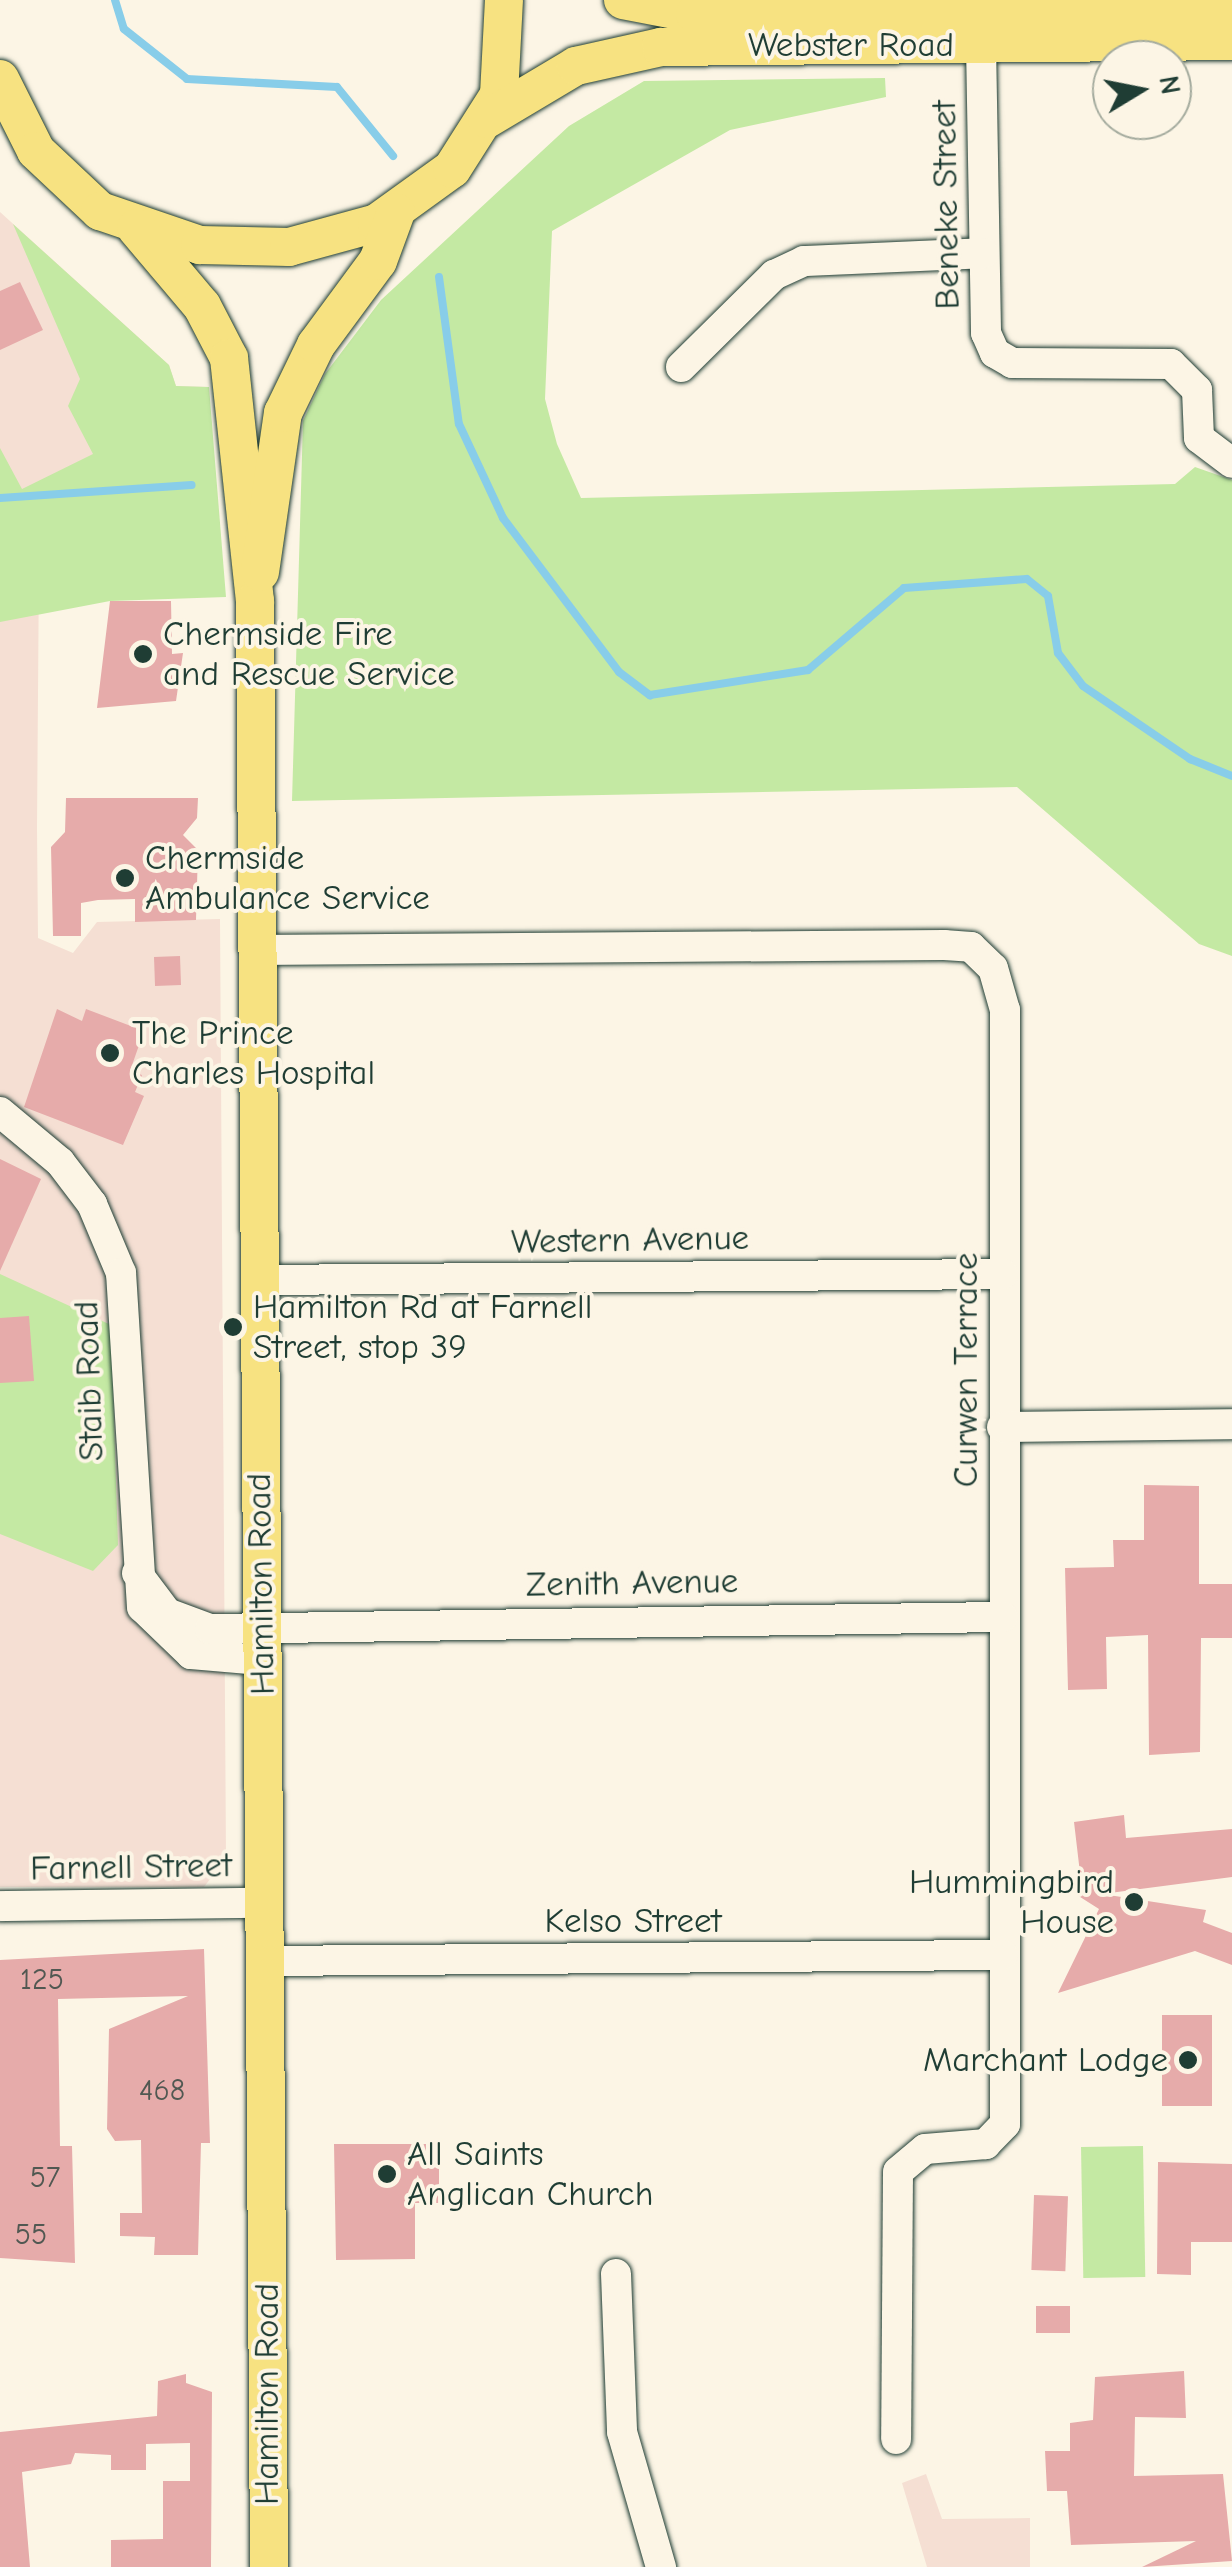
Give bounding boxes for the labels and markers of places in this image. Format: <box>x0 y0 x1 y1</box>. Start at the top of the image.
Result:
place label: Chermside Fire and Rescue Service <box>163 613 455 695</box>
marker: Chermside Fire and Rescue Service <box>132 643 154 665</box>
place label: Chermside Ambulance Service <box>145 837 430 919</box>
marker: Chermside Ambulance Service <box>114 867 136 889</box>
place label: The Prince Charles Hospital <box>132 1012 375 1094</box>
marker: The Prince Charles Hospital <box>97 1040 123 1066</box>
place label: Hamilton Rd at Farnell Street, stop 39 <box>253 1286 592 1368</box>
marker: Hamilton Rd at Farnell Street, stop 39 <box>222 1316 244 1338</box>
place label: Hummingbird House <box>909 1861 1114 1943</box>
marker: Hummingbird House <box>1123 1891 1145 1913</box>
place label: Marchant Lodge <box>923 2039 1168 2081</box>
marker: Marchant Lodge <box>1177 2049 1199 2071</box>
place label: All Saints Anglican Church <box>407 2133 653 2215</box>
marker: All Saints Anglican Church <box>376 2163 398 2185</box>

